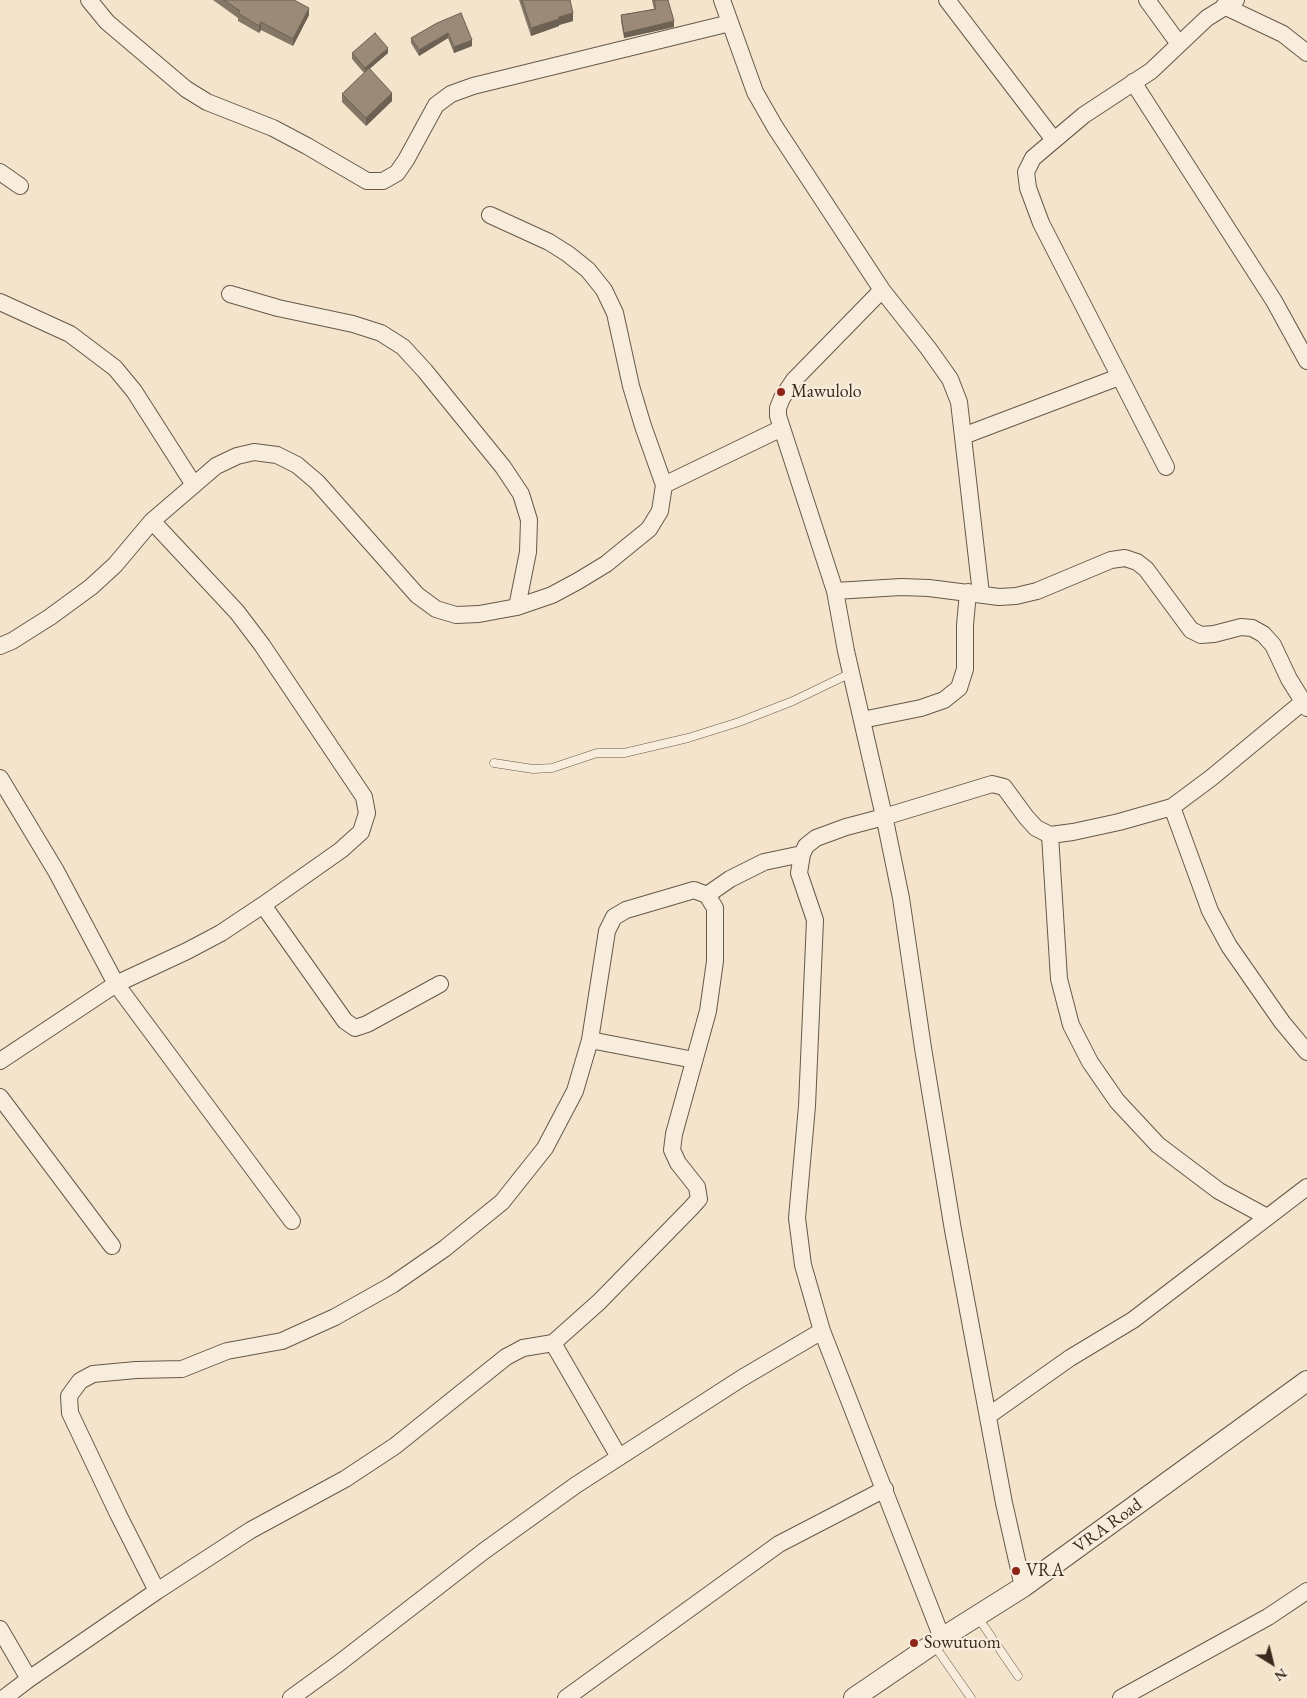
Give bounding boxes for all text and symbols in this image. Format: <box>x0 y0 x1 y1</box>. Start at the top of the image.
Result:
place label: Mawulolo <box>791 381 862 403</box>
marker: Mawulolo <box>775 386 787 398</box>
street label: VRA Road <box>1070 1494 1146 1558</box>
place label: VRA <box>1026 1560 1064 1582</box>
marker: VRA <box>1010 1565 1022 1577</box>
place label: Sowutuom <box>924 1632 1001 1654</box>
marker: Sowutuom <box>908 1637 920 1649</box>
north arrow <box>1247 1638 1297 1688</box>
text: N <box>1271 1665 1291 1686</box>

